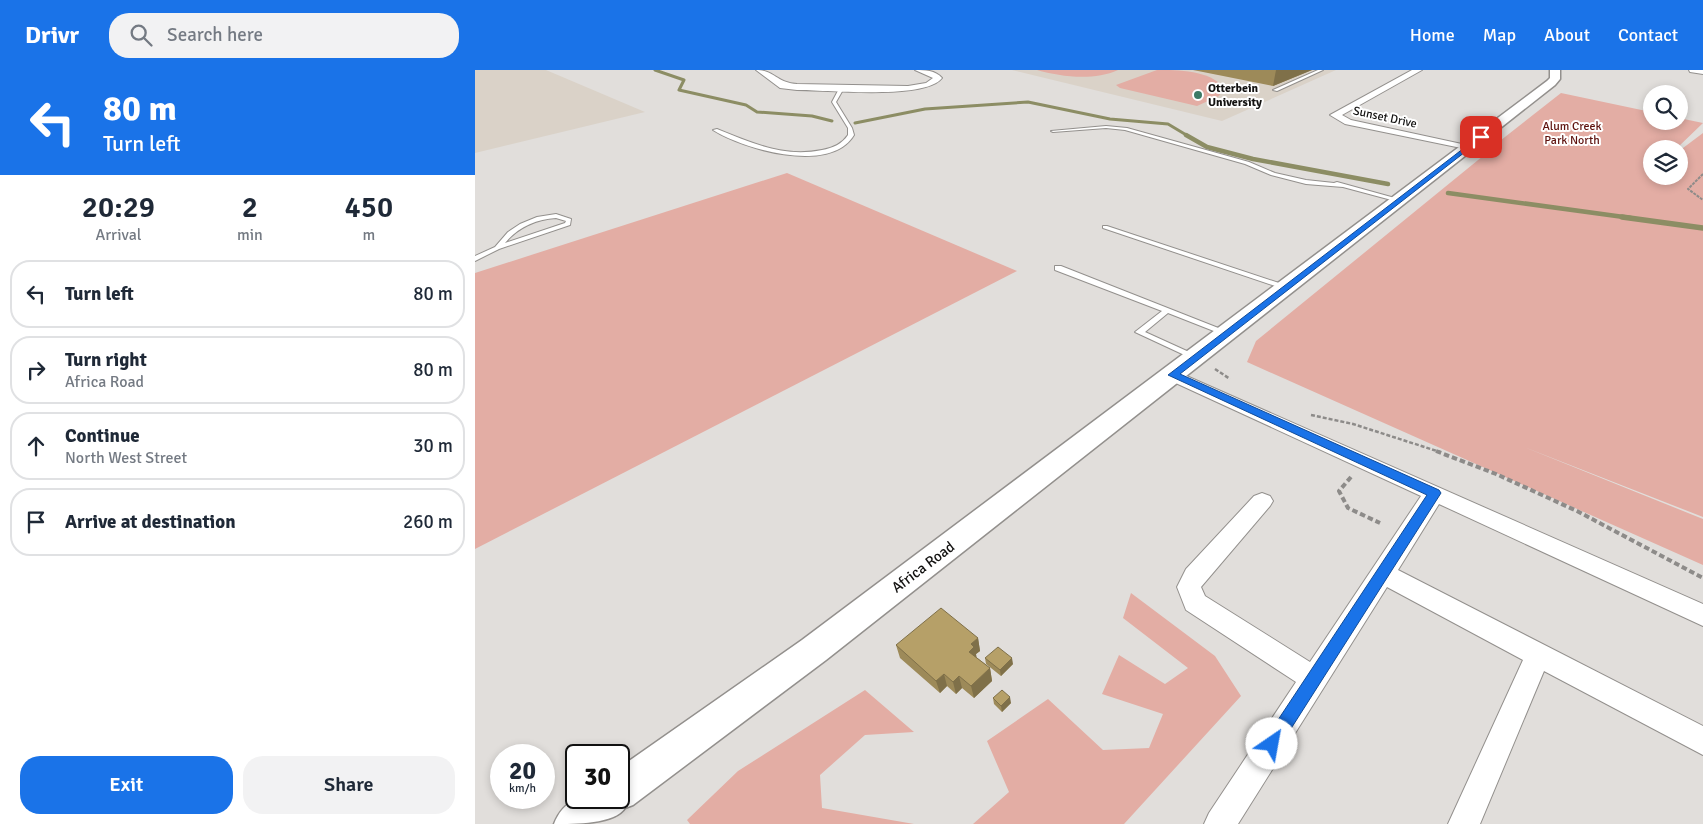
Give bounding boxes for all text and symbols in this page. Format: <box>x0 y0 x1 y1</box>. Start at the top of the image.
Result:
search box <box>109 13 459 58</box>
text: Drivr <box>25 20 79 50</box>
icon: search <box>127 21 155 49</box>
text: Search here <box>167 23 263 47</box>
text: Home <box>1410 24 1455 46</box>
text: Map <box>1483 24 1516 46</box>
text: About <box>1544 24 1590 46</box>
text: Contact <box>1618 24 1678 46</box>
place label: Otterbein University <box>1208 81 1262 110</box>
map controls <box>1643 85 1688 185</box>
button: search <box>1643 85 1688 130</box>
text: 80 m <box>103 87 177 130</box>
marker: Otterbein University <box>1192 89 1204 101</box>
icon: left <box>20 90 85 155</box>
street label: Sunset Drive <box>1352 103 1418 132</box>
pin <box>1460 116 1502 158</box>
park label: Alum Creek Park North <box>1543 119 1601 148</box>
icon: arrive <box>1467 123 1495 151</box>
text: Turn left <box>103 130 181 157</box>
button: layers <box>1643 140 1688 185</box>
text: 20:29 <box>82 189 155 226</box>
text: 2 <box>242 189 258 226</box>
text: 450 <box>345 189 393 226</box>
text: Arrival <box>95 225 141 245</box>
text: min <box>237 225 263 245</box>
text: m <box>362 225 375 245</box>
icon: left <box>22 280 50 308</box>
text: Turn left <box>65 282 134 306</box>
text: 80 m <box>413 282 453 306</box>
text: Turn right <box>65 348 147 372</box>
icon: right <box>22 356 50 384</box>
text: 80 m <box>413 358 453 382</box>
text: Africa Road <box>65 372 144 392</box>
text: Continue <box>65 424 140 448</box>
icon: ahead <box>22 432 50 460</box>
text: 30 m <box>413 434 453 458</box>
text: North West Street <box>65 448 187 468</box>
icon: arrive <box>22 508 50 536</box>
text: Arrive at destination <box>65 510 236 534</box>
text: 260 m <box>403 510 453 534</box>
street label: Africa Road <box>888 537 958 597</box>
position arrow <box>1245 717 1297 769</box>
speed limit sign: 30 <box>565 744 630 809</box>
text: 20 <box>509 755 536 786</box>
button: Exit <box>20 756 233 814</box>
button: Share <box>243 756 455 814</box>
text: km/h <box>509 781 536 796</box>

